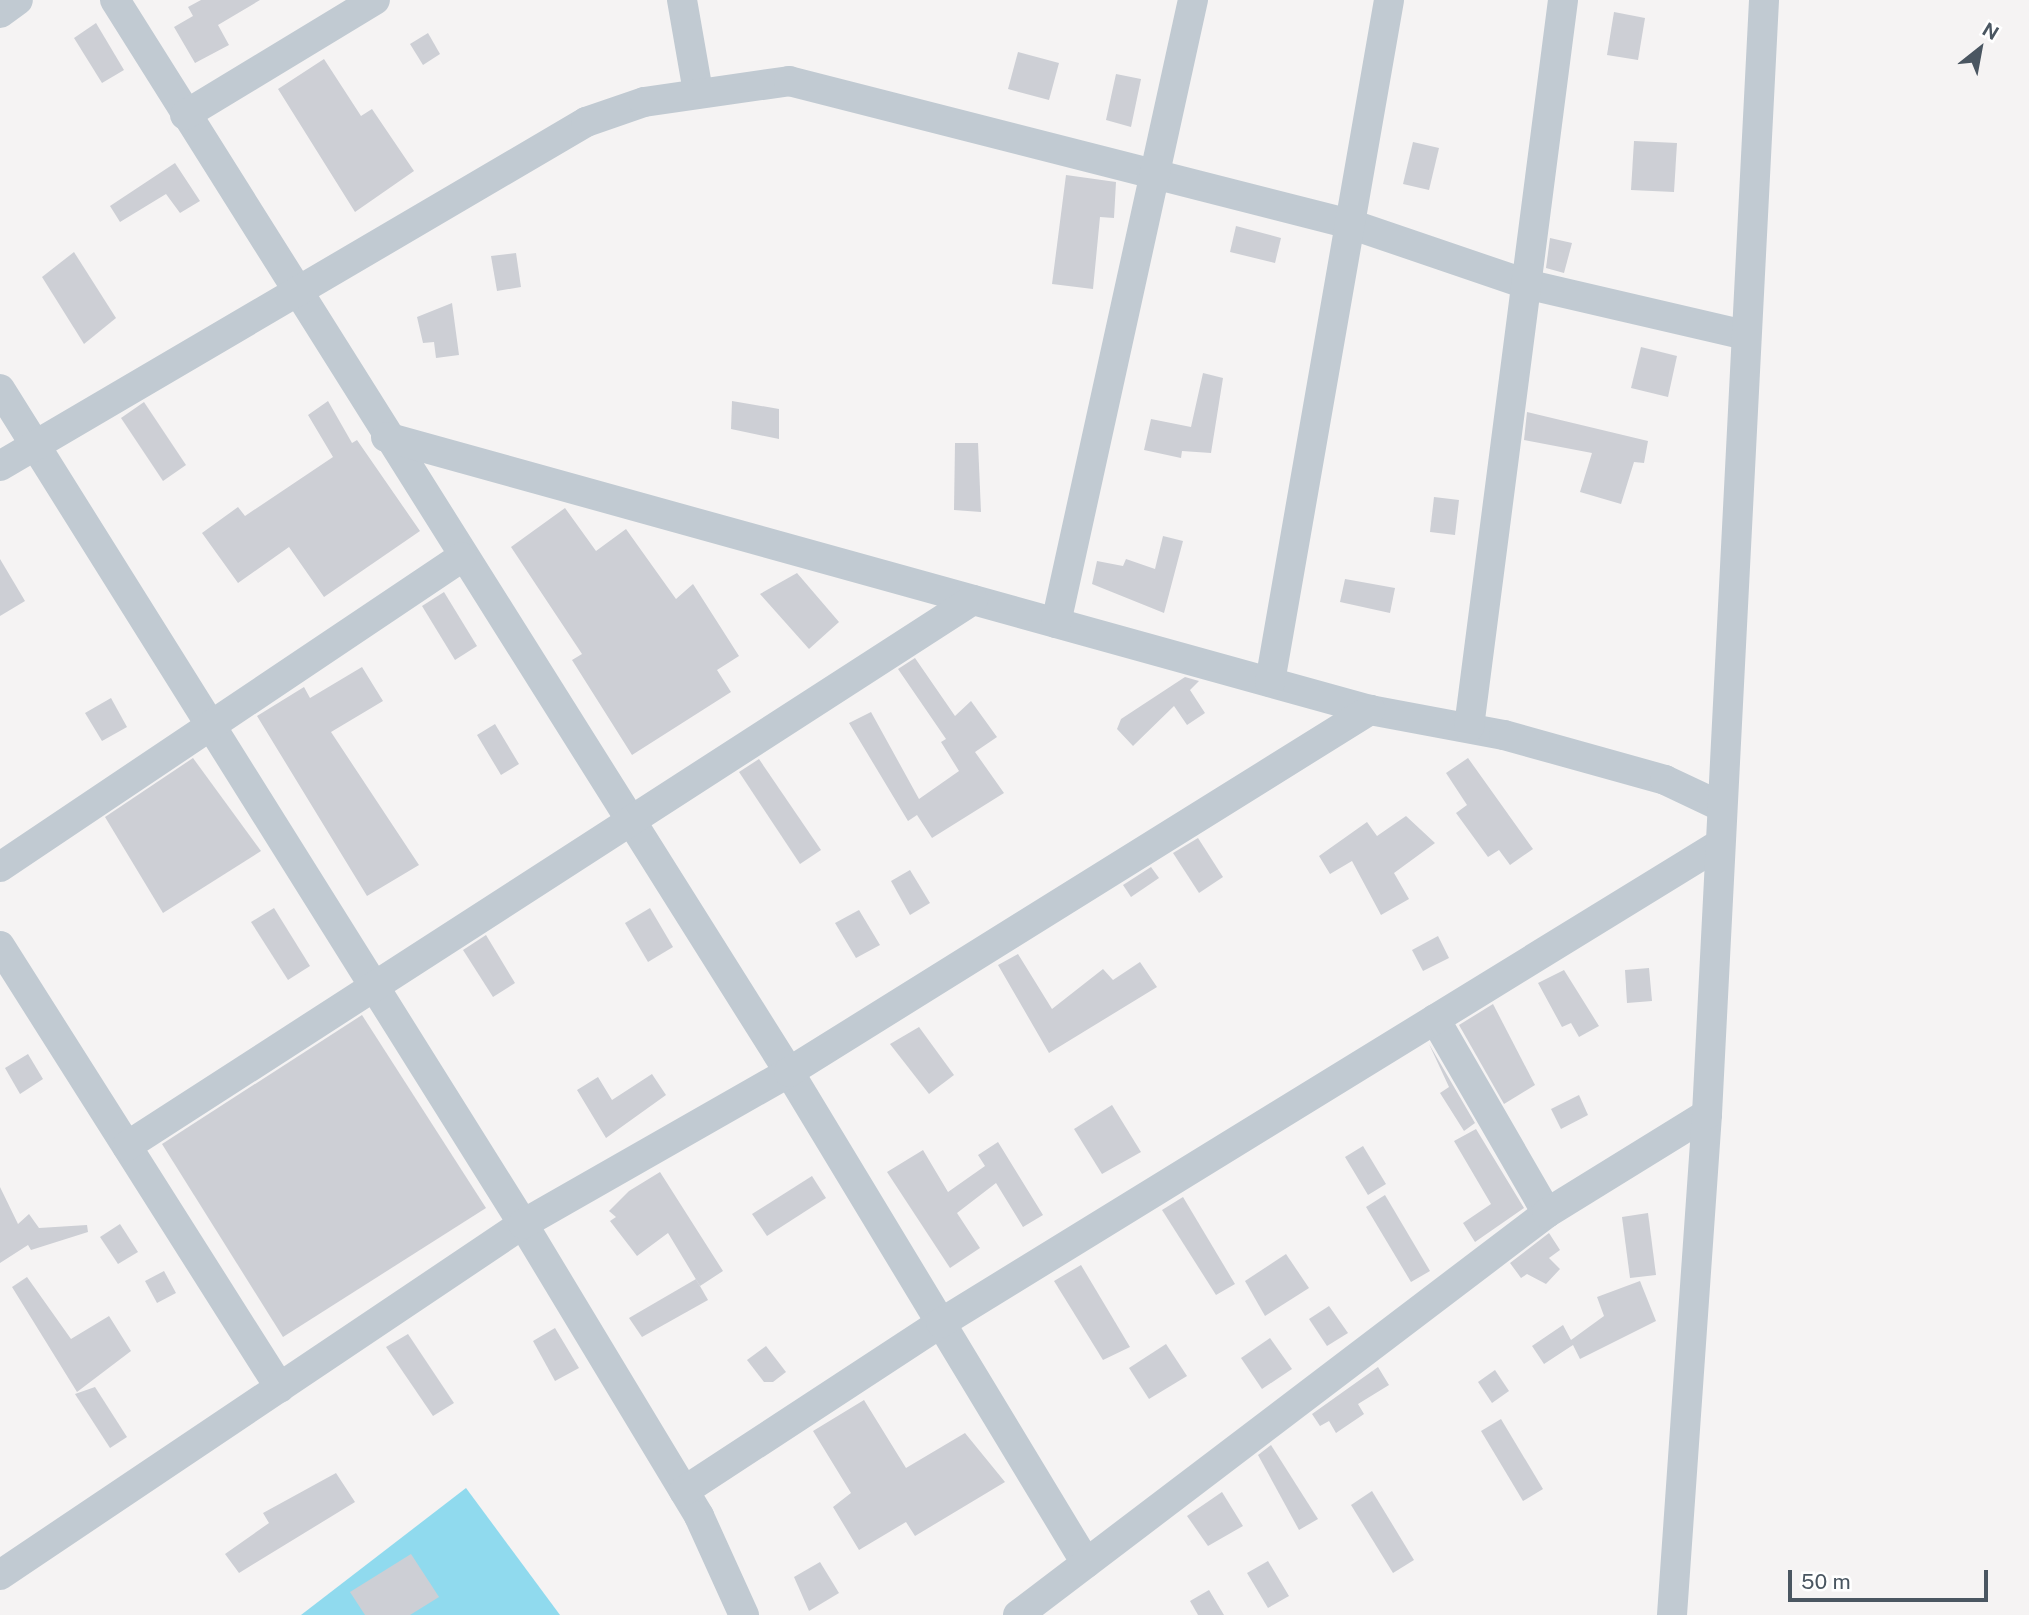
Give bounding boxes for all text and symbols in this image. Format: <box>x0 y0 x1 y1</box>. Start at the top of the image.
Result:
north arrow <box>1945 14 2015 84</box>
text: N <box>1979 18 2003 44</box>
scale bar <box>1791 1556 1990 1600</box>
text: 50 m <box>1801 1569 1851 1594</box>

